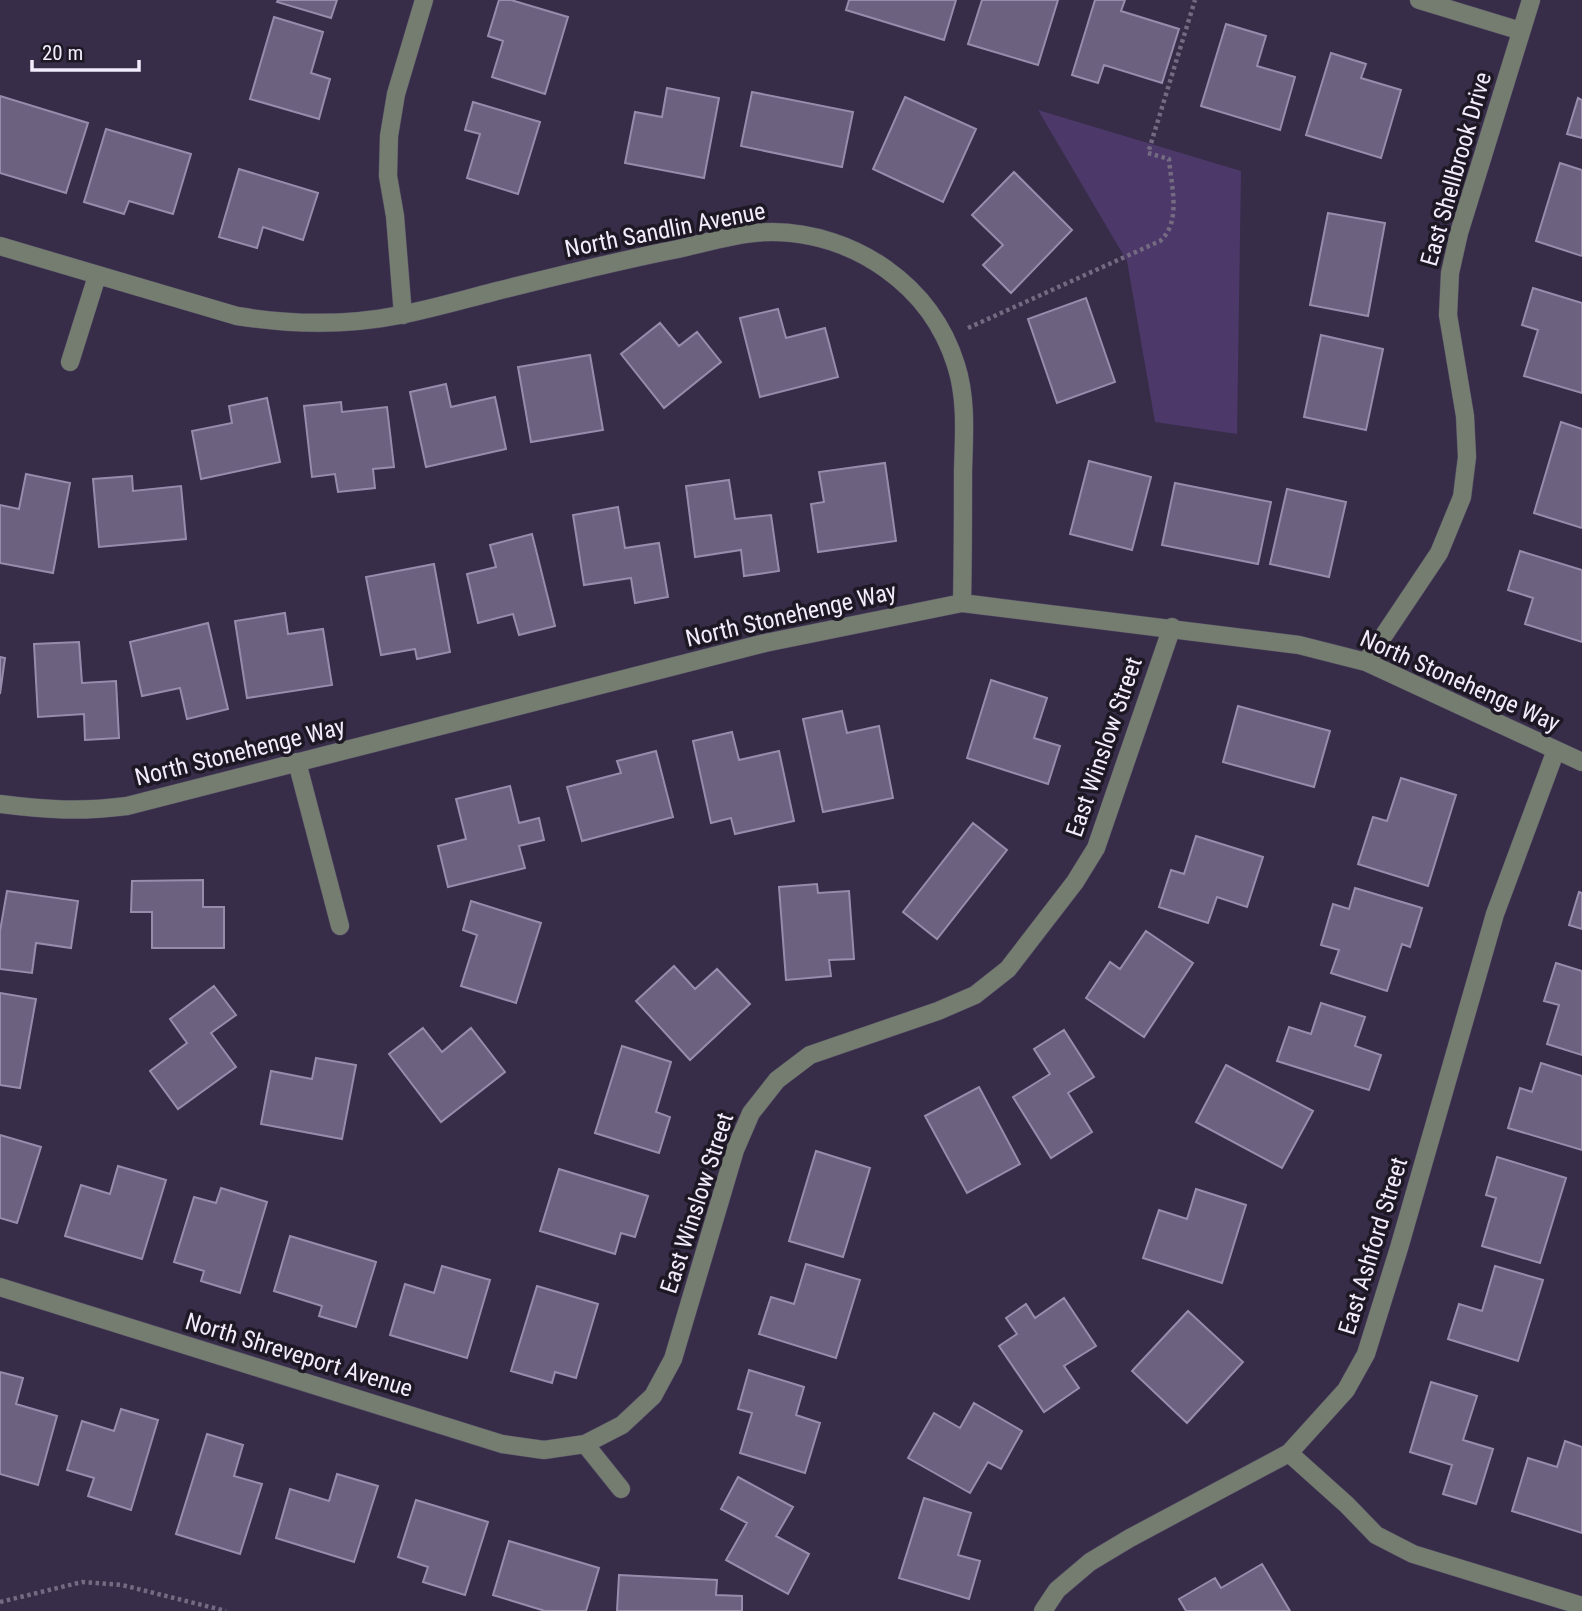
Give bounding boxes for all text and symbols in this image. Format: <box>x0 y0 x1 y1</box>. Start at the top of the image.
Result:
scale bar <box>32 28 138 72</box>
text: 20 m <box>42 41 83 65</box>
street label: East Shellbrook Drive <box>1415 69 1497 269</box>
street label: North Sandlin Avenue <box>562 197 768 263</box>
street label: North Stonehenge Way <box>683 577 899 653</box>
street label: North Stonehenge Way <box>1356 624 1564 738</box>
street label: East Winslow Street <box>1060 653 1148 841</box>
street label: North Stonehenge Way <box>132 712 348 792</box>
street label: East Winslow Street <box>655 1109 739 1297</box>
street label: East Ashford Street <box>1333 1154 1413 1338</box>
street label: North Shreveport Avenue <box>182 1307 416 1403</box>

